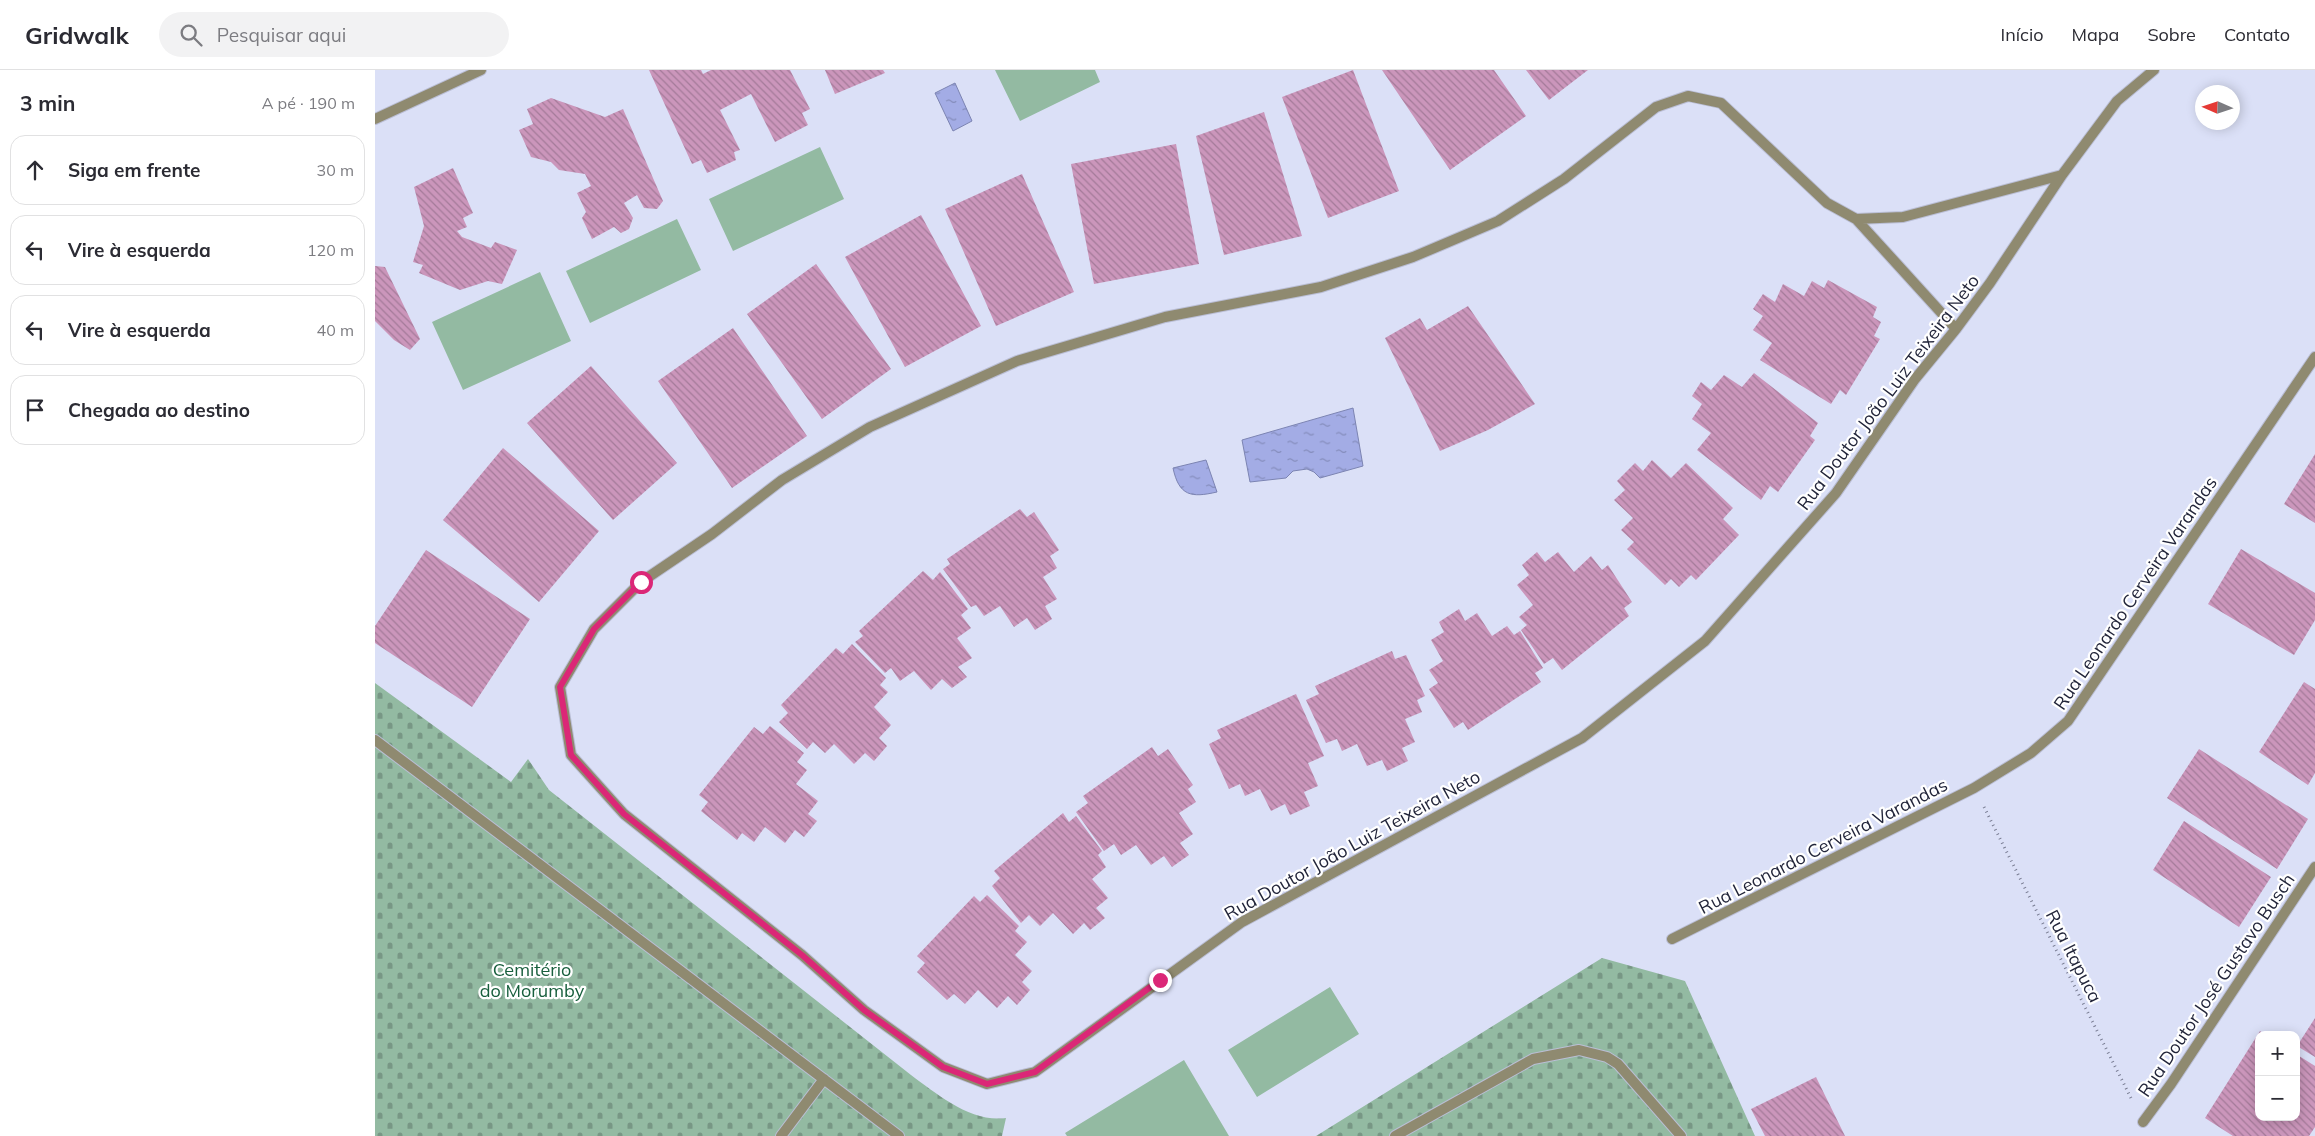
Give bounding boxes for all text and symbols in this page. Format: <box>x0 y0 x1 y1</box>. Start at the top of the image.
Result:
search box <box>159 12 509 57</box>
text: Gridwalk <box>25 20 129 50</box>
icon: search <box>177 21 205 49</box>
text: Pesquisar aqui <box>217 23 346 47</box>
text: Início <box>2001 23 2044 46</box>
text: Mapa <box>2072 23 2119 46</box>
text: Sobre <box>2147 23 2196 46</box>
text: Contato <box>2224 23 2290 46</box>
north arrow <box>2195 85 2240 130</box>
text: 3 min <box>20 90 75 116</box>
text: A pé · 190 m <box>262 93 355 113</box>
icon: ahead <box>21 156 49 184</box>
text: Siga em frente <box>68 158 200 182</box>
text: 30 m <box>317 160 354 180</box>
icon: left <box>21 236 49 264</box>
text: Vire à esquerda <box>68 238 211 262</box>
text: 120 m <box>307 240 354 260</box>
street label: Rua Doutor João Luiz Teixeira Neto <box>1792 270 1984 514</box>
icon: left <box>21 316 49 344</box>
text: Vire à esquerda <box>68 318 211 342</box>
text: 40 m <box>317 320 354 340</box>
icon: arrive <box>21 396 49 424</box>
text: Chegada ao destino <box>68 398 250 422</box>
street label: Rua Leonardo Cerveira Varandas <box>2048 472 2222 714</box>
route start <box>630 571 653 594</box>
street label: Rua Doutor João Luiz Teixeira Neto <box>1220 765 1484 925</box>
street label: Rua Leonardo Cerveira Varandas <box>1695 773 1951 919</box>
street label: Rua Doutor José Gustavo Busch <box>2132 869 2300 1101</box>
street label: Rua Itapuca <box>2041 906 2107 1006</box>
park label: Cemitério do Morumby <box>480 958 585 1002</box>
route end <box>1149 969 1172 992</box>
map controls <box>2255 1031 2300 1121</box>
button: + <box>2255 1031 2300 1076</box>
button: − <box>2255 1076 2300 1121</box>

